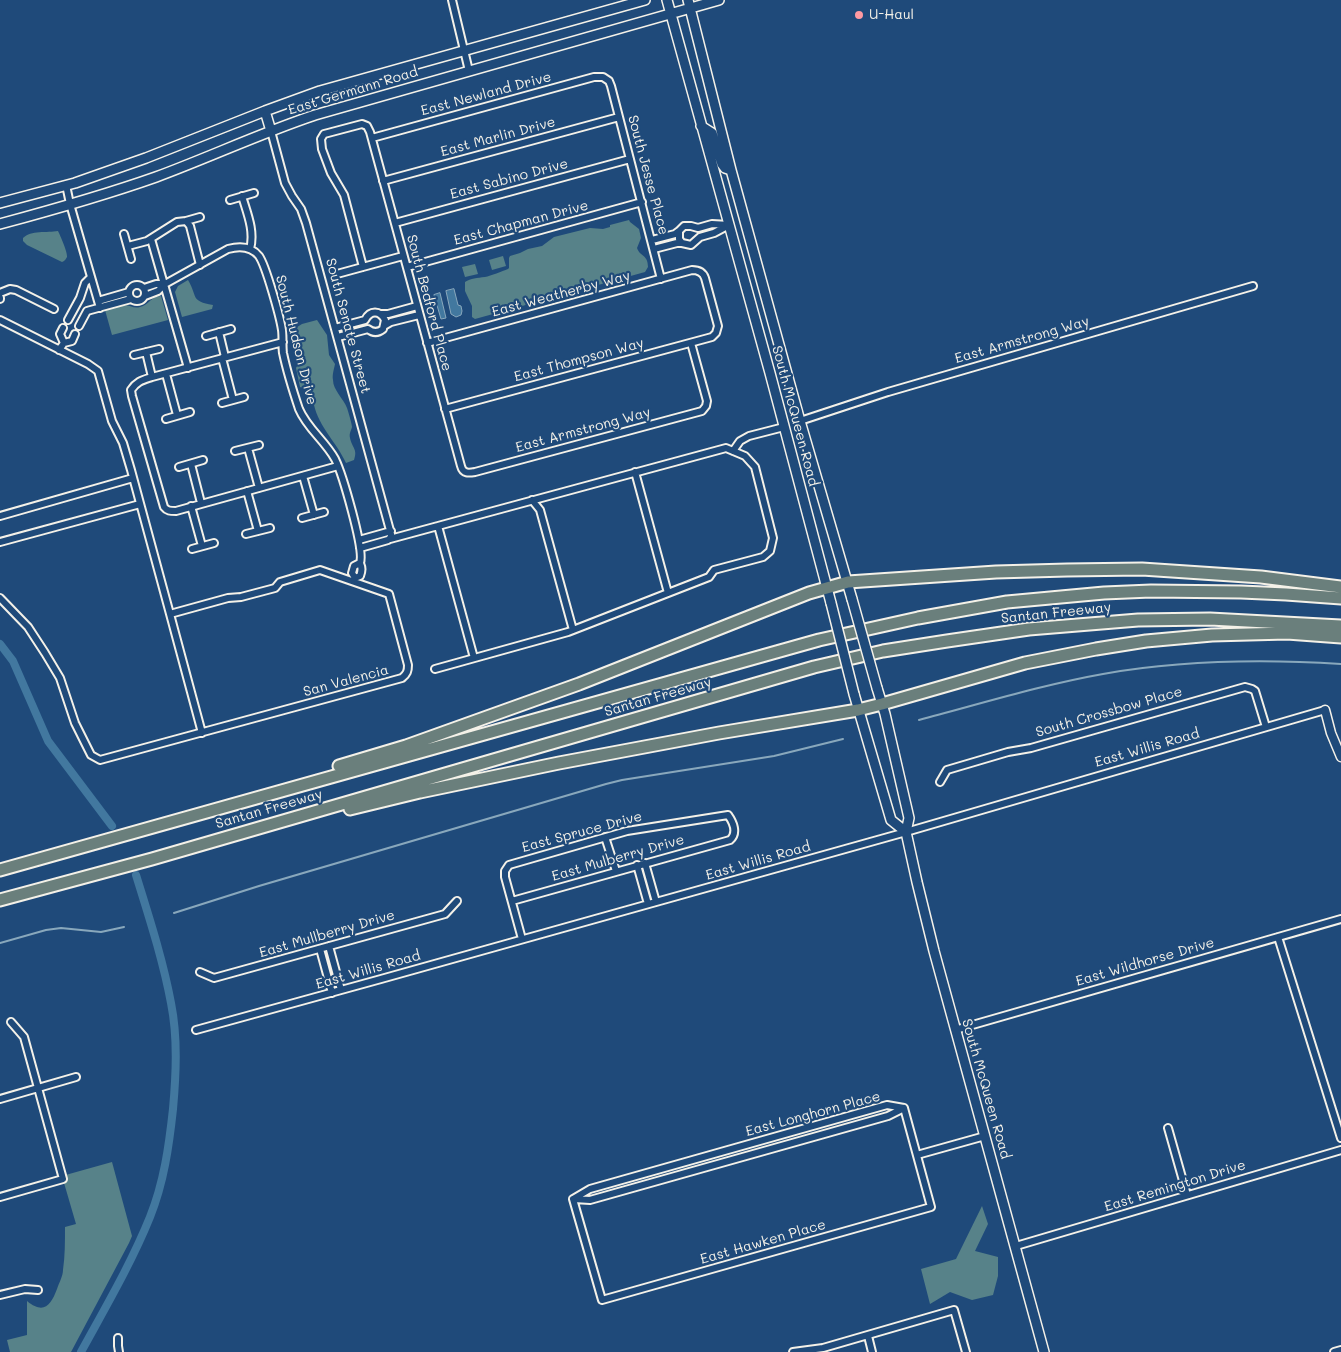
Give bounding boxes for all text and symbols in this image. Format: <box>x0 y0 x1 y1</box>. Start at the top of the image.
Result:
place label: U-Haul <box>869 7 914 23</box>
marker: U-Haul <box>853 9 865 21</box>
street label: East Germann Road <box>286 63 420 119</box>
street label: East Newland Drive <box>419 68 553 120</box>
street label: South Jesse Place <box>624 113 672 237</box>
street label: East Marlin Drive <box>439 114 557 160</box>
street label: East Sabino Drive <box>448 155 570 203</box>
street label: East Chapman Drive <box>452 197 590 249</box>
street label: South Bedford Place <box>403 233 455 373</box>
street label: South Senate Street <box>322 257 374 395</box>
street label: East Weatherby Way <box>490 267 632 321</box>
street label: South Hudson Drive <box>272 273 320 407</box>
street label: East Armstrong Way <box>953 313 1091 367</box>
street label: East Thompson Way <box>512 335 646 385</box>
street label: South McQueen Road <box>768 344 822 488</box>
street label: East Armstrong Way <box>514 404 652 456</box>
street label: Santan Freeway <box>1000 599 1112 627</box>
street label: San Valencia <box>301 662 391 700</box>
street label: Santan Freeway <box>603 674 713 720</box>
street label: South Crossbow Place <box>1034 683 1184 741</box>
street label: East Willis Road <box>1093 725 1201 771</box>
street label: Santan Freeway <box>214 786 324 832</box>
street label: East Spruce Drive <box>520 808 644 856</box>
street label: East Mulberry Drive <box>550 831 686 885</box>
street label: East Willis Road <box>704 838 812 884</box>
street label: East Mullberry Drive <box>257 907 397 961</box>
street label: East Wildhorse Drive <box>1074 934 1216 990</box>
street label: East Willis Road <box>314 947 422 993</box>
street label: South McQueen Road <box>958 1017 1014 1161</box>
street label: East Longhorn Place <box>744 1088 882 1140</box>
street label: East Remington Drive <box>1102 1157 1248 1215</box>
street label: East Hawken Place <box>698 1216 828 1268</box>

